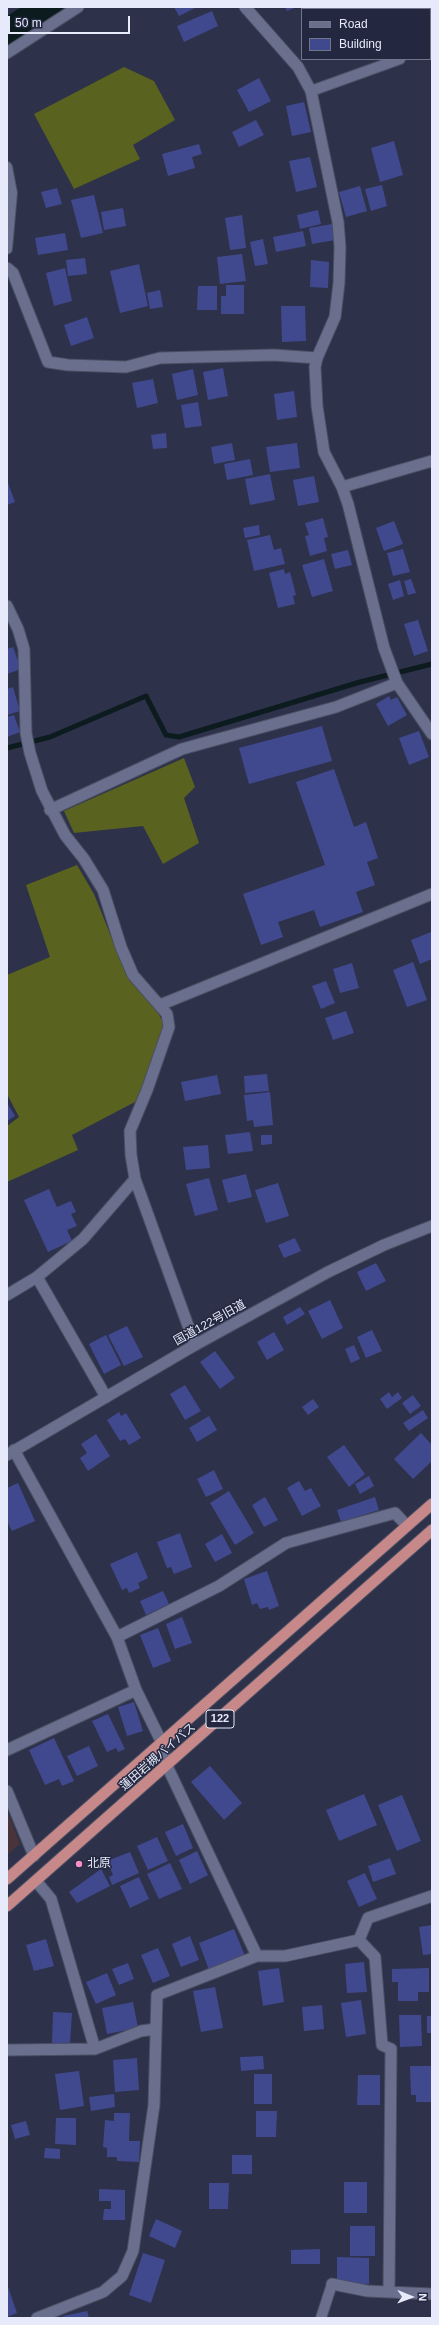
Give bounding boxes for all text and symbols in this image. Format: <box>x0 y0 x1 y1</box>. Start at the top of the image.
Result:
scale bar <box>10 8 132 34</box>
legend <box>301 8 431 60</box>
text: 50 m <box>15 16 42 30</box>
text: Road <box>339 17 368 31</box>
text: Building <box>339 37 382 51</box>
street label: 国道122号旧道 <box>172 1297 248 1349</box>
road number: 122 <box>206 1710 234 1728</box>
street label: 蓮田岩槻バイパス <box>117 1720 199 1794</box>
place label: 北原 <box>87 1857 111 1871</box>
marker: 北原 <box>74 1859 84 1869</box>
north arrow <box>391 2277 431 2317</box>
text: N <box>417 2293 429 2301</box>

